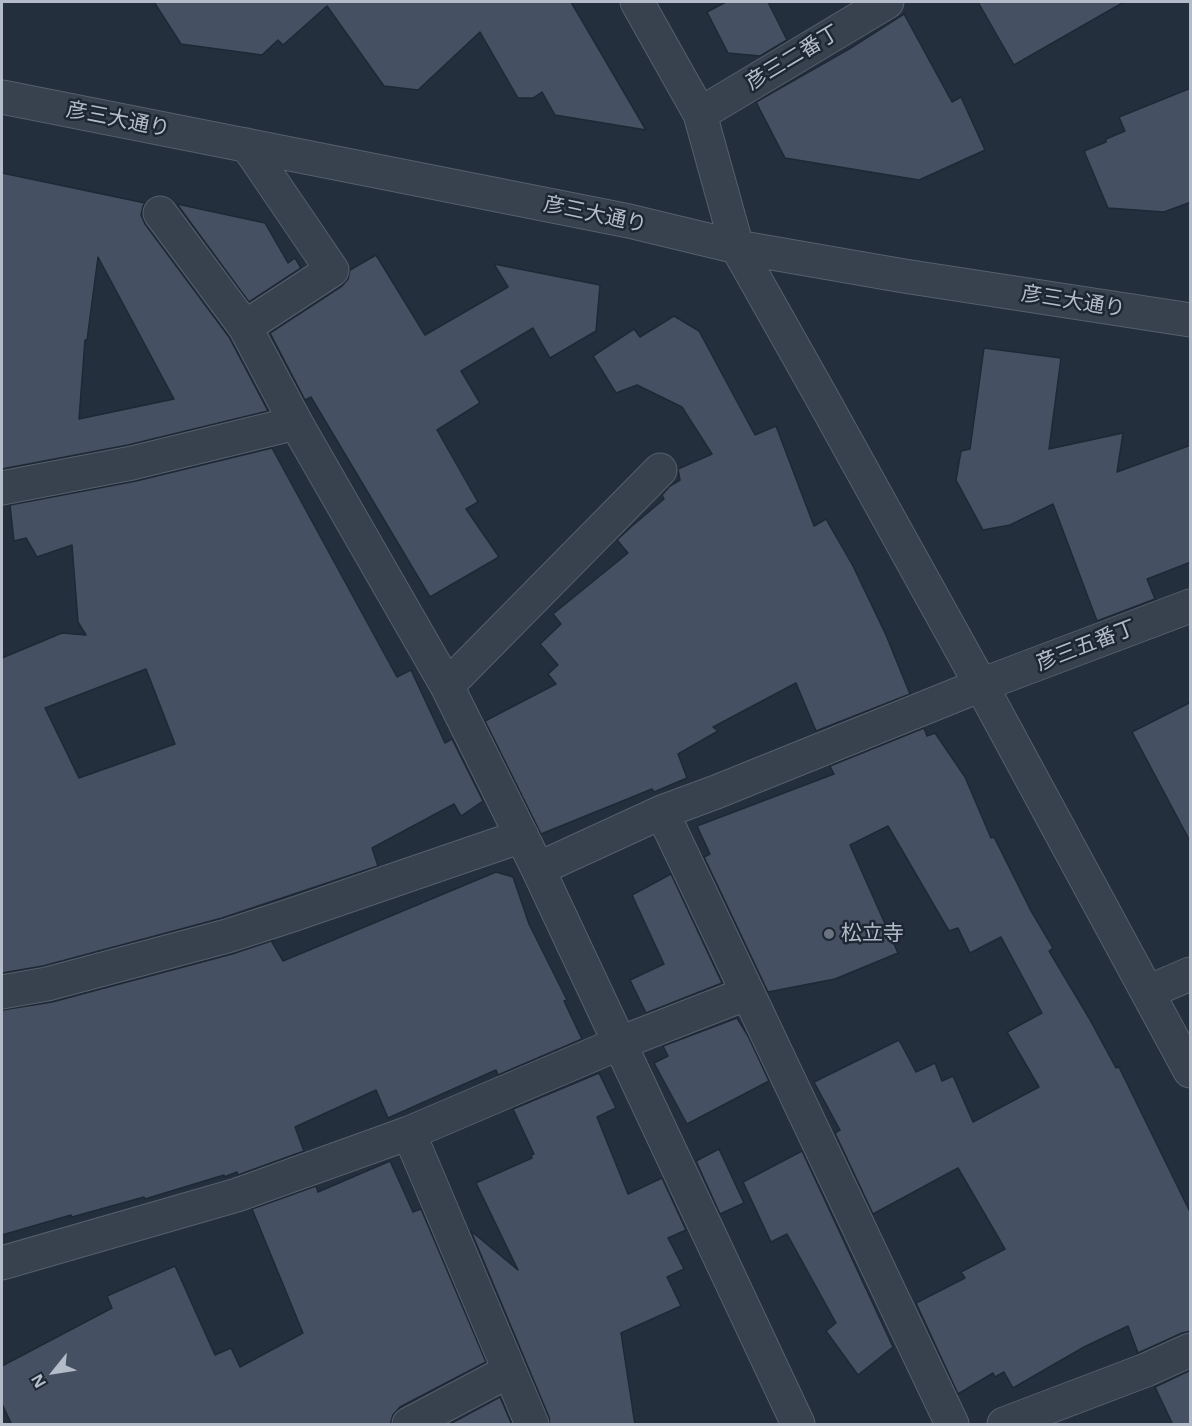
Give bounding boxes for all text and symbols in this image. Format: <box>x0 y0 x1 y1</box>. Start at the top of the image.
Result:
street label: 彦三二番丁 <box>742 20 844 96</box>
street label: 彦三大通り <box>64 98 172 142</box>
street label: 彦三大通り <box>541 192 649 238</box>
street label: 彦三大通り <box>1019 281 1127 323</box>
street label: 彦三五番丁 <box>1032 615 1140 677</box>
place label: 松立寺 <box>841 921 904 947</box>
marker: 松立寺 <box>822 927 836 941</box>
north arrow <box>24 1342 84 1402</box>
text: N <box>26 1370 51 1392</box>

